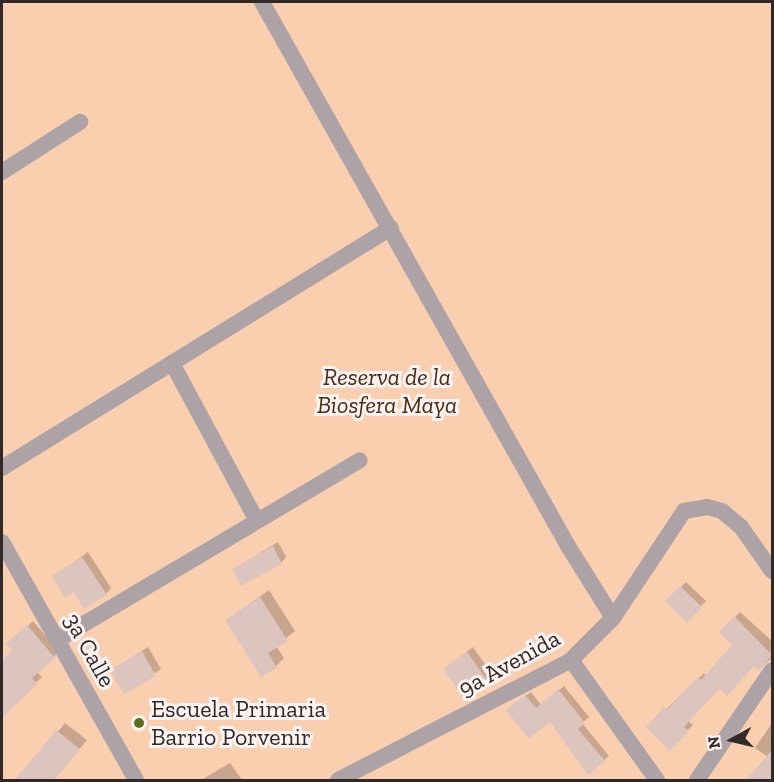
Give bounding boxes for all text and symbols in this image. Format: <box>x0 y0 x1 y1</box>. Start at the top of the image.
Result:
park label: Reserva de la Biosfera Maya <box>317 363 457 419</box>
street label: 3a Calle <box>58 608 122 692</box>
street label: 9a Avenida <box>453 623 565 703</box>
place label: Escuela Primaria Barrio Porvenir <box>151 695 326 751</box>
north arrow <box>702 710 762 770</box>
marker: Escuela Primaria Barrio Porvenir <box>132 716 146 730</box>
text: N <box>703 735 724 750</box>

